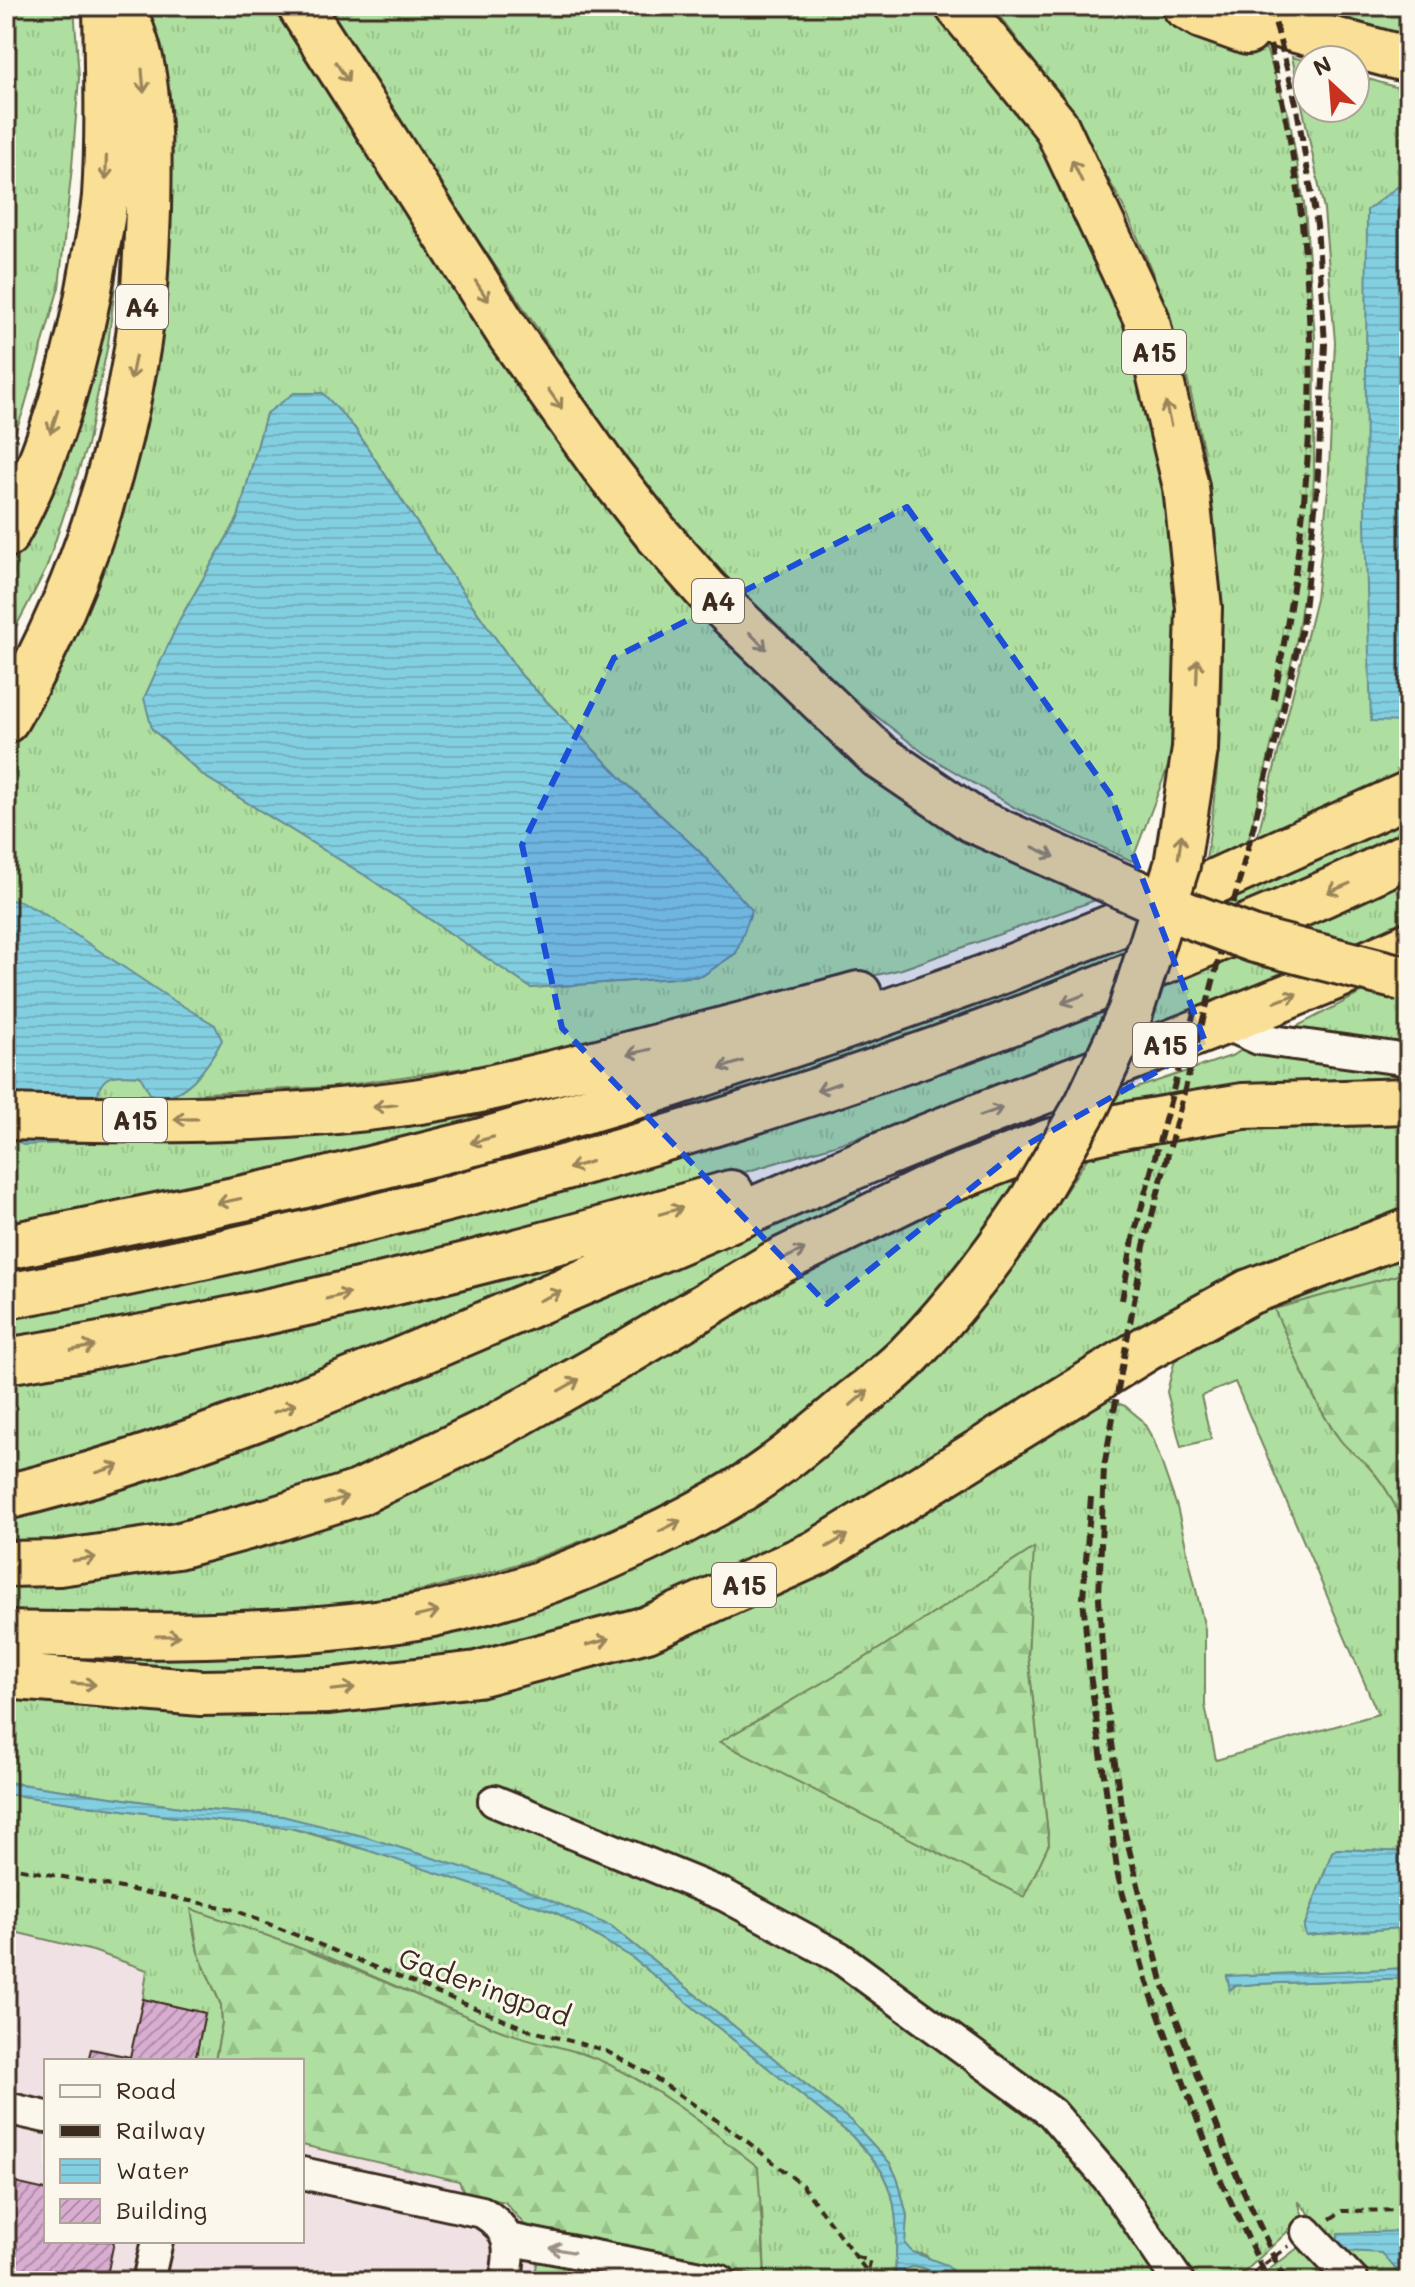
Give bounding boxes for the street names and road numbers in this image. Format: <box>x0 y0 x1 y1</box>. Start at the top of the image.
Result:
road number: A4 <box>116 285 168 329</box>
road number: A15 <box>1122 330 1186 374</box>
road number: A4 <box>692 579 744 623</box>
road number: A15 <box>1133 1023 1197 1067</box>
road number: A15 <box>103 1098 167 1142</box>
road number: A15 <box>712 1563 776 1607</box>
street label: Gaderingpad <box>394 1938 576 2034</box>

